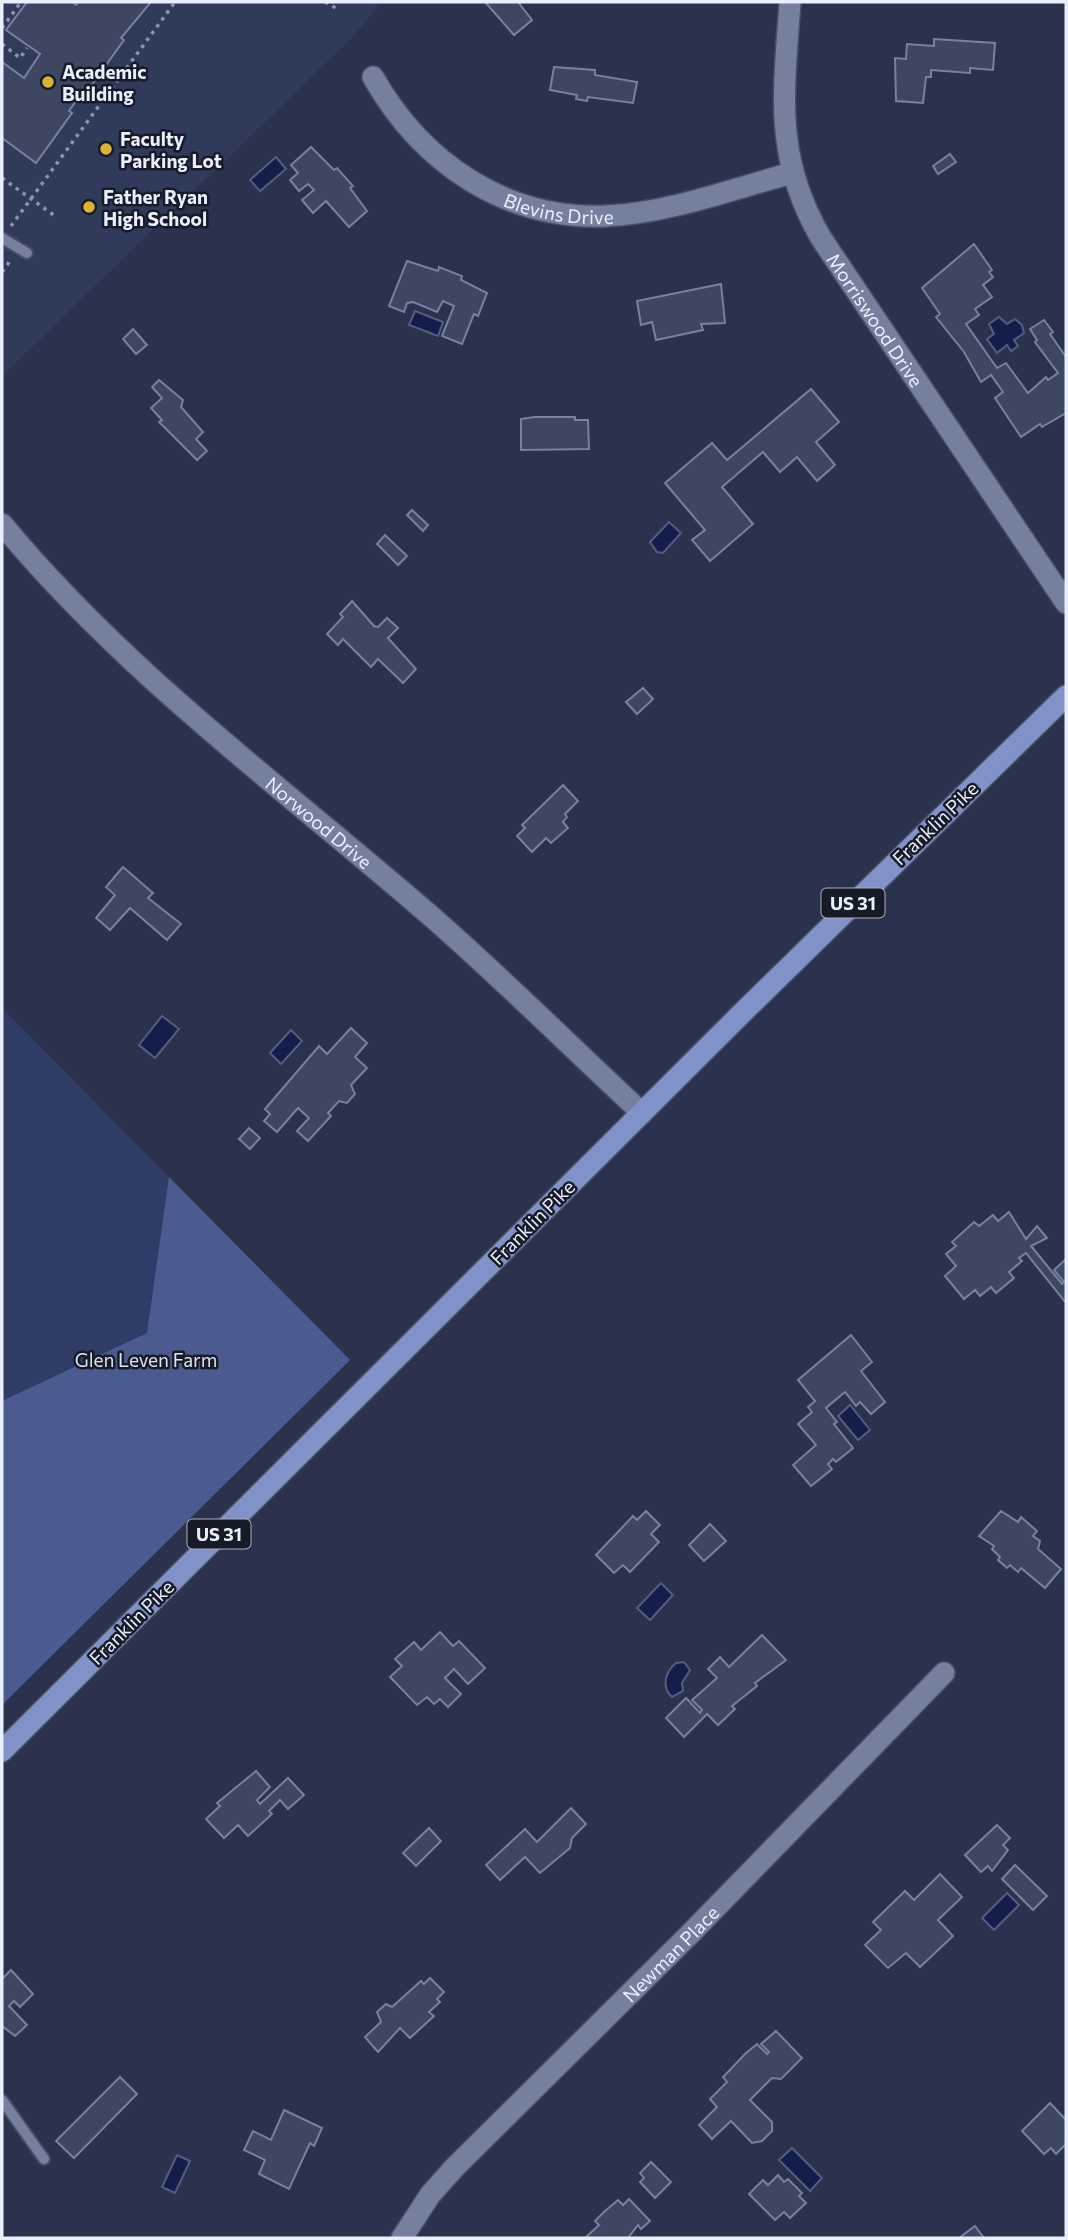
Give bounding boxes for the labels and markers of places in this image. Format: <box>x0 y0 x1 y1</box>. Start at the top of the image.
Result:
place label: Academic Building <box>62 60 147 105</box>
marker: Academic Building <box>40 74 56 90</box>
place label: Faculty Parking Lot <box>120 127 222 172</box>
marker: Faculty Parking Lot <box>98 141 114 157</box>
place label: Father Ryan High School <box>103 185 208 230</box>
marker: Father Ryan High School <box>81 199 97 215</box>

